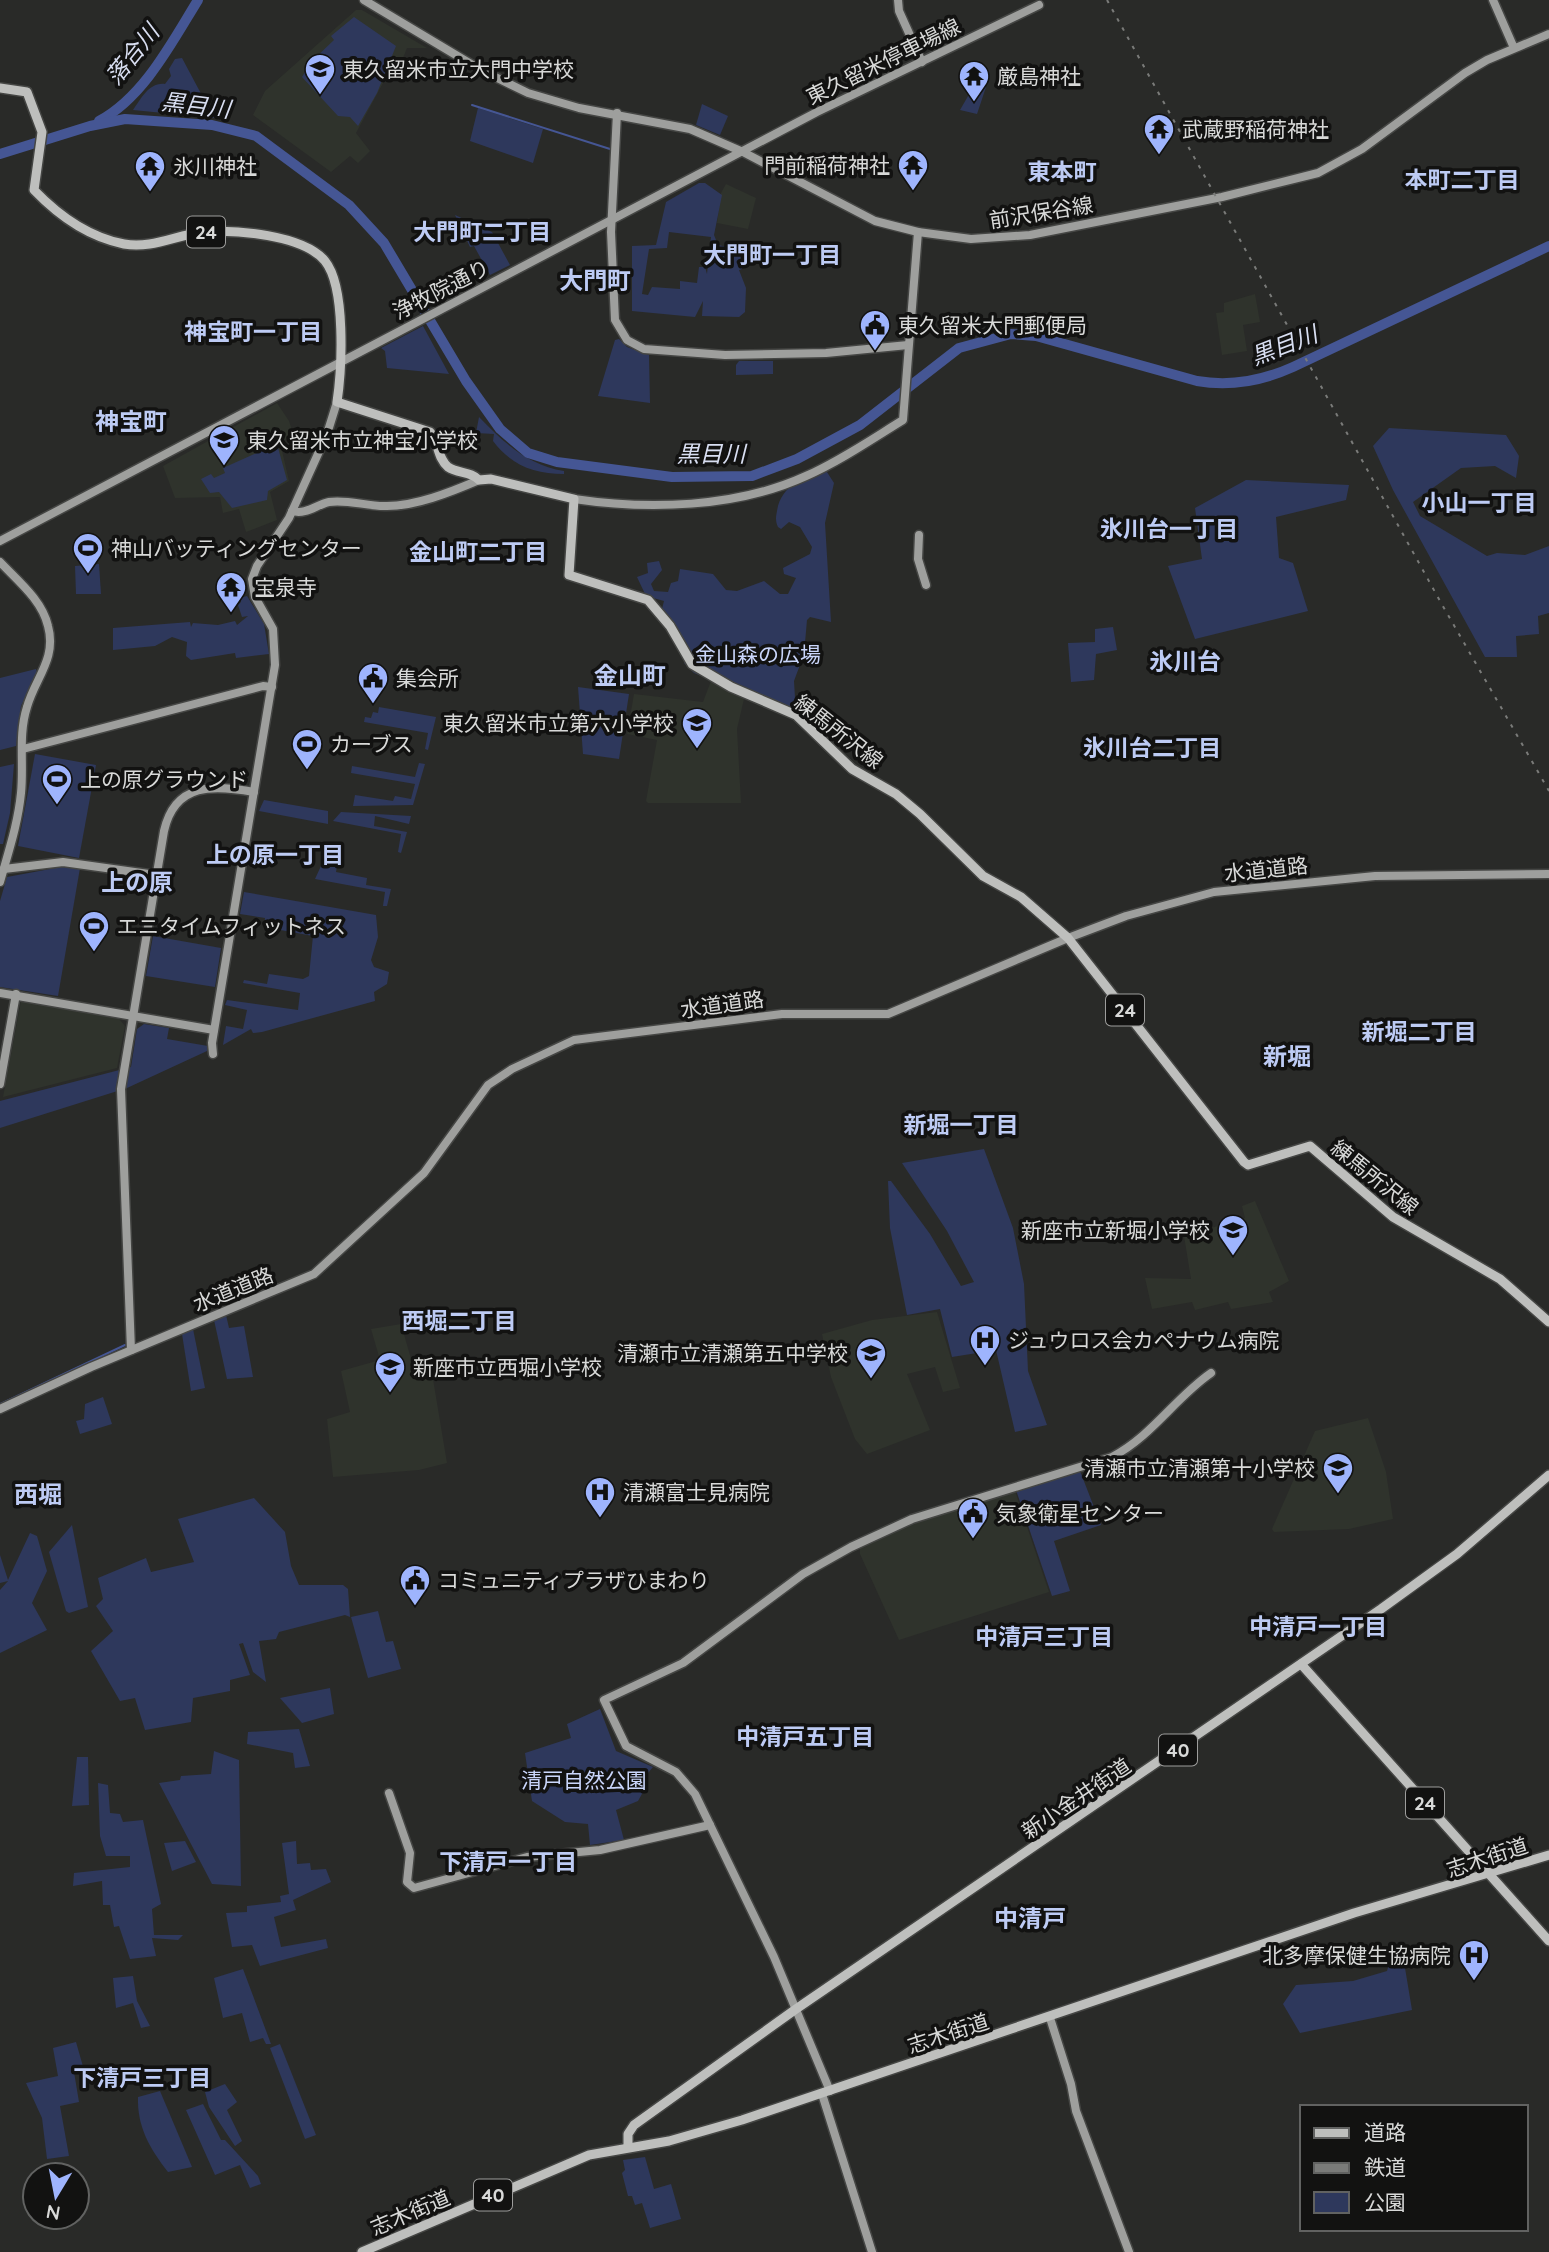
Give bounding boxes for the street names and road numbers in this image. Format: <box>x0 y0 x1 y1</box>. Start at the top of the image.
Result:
street label: 東久留米停車場線 <box>802 12 964 110</box>
street label: 前沢保谷線 <box>987 191 1095 233</box>
road number: 24 <box>187 216 225 248</box>
street label: 浄牧院通り <box>388 254 494 324</box>
street label: 練馬所沢線 <box>790 688 888 774</box>
street label: 水道道路 <box>1223 852 1309 886</box>
street label: 水道道路 <box>679 985 765 1023</box>
road number: 24 <box>1106 994 1144 1026</box>
street label: 練馬所沢線 <box>1326 1134 1424 1220</box>
street label: 水道道路 <box>189 1261 277 1317</box>
road number: 40 <box>1159 1734 1197 1766</box>
street label: 新小金井街道 <box>1017 1752 1135 1844</box>
road number: 24 <box>1406 1787 1444 1818</box>
street label: 志木街道 <box>1443 1832 1531 1882</box>
street label: 志木街道 <box>904 2008 992 2058</box>
road number: 40 <box>474 2180 512 2210</box>
street label: 志木街道 <box>366 2184 454 2240</box>

